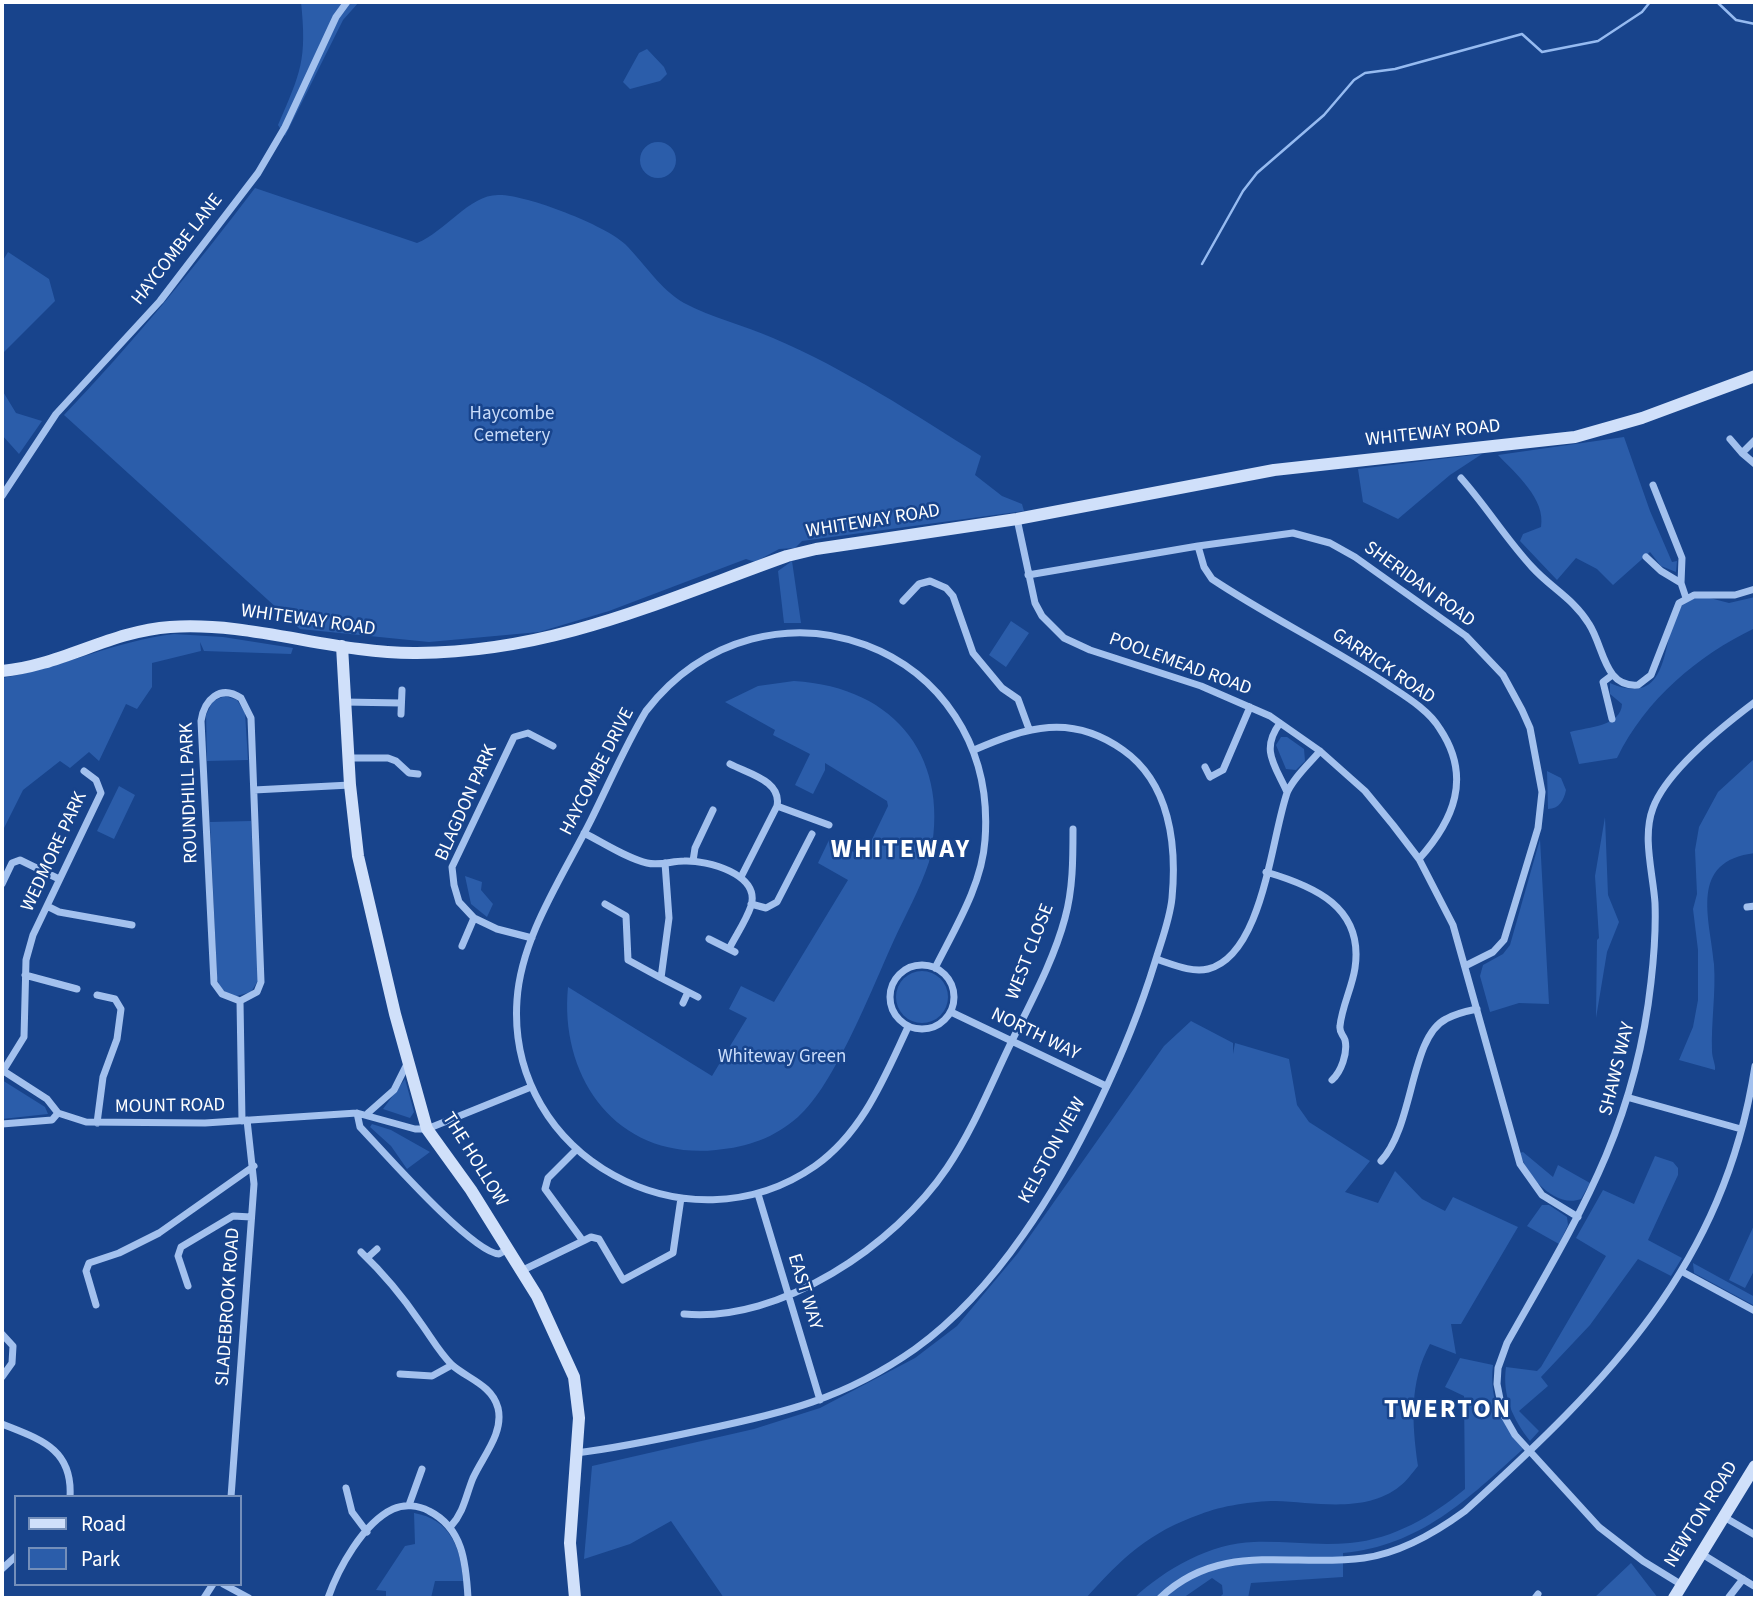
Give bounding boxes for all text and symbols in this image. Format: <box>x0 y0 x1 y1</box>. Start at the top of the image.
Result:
street label: HAYCOMBE LANE <box>128 190 228 310</box>
park label: Haycombe Cemetery <box>469 404 555 448</box>
street label: WHITEWAY ROAD <box>1364 416 1502 452</box>
street label: WHITEWAY ROAD <box>804 500 942 544</box>
street label: SHERIDAN ROAD <box>1359 537 1479 633</box>
street label: WHITEWAY ROAD <box>239 600 377 642</box>
street label: GARRICK ROAD <box>1327 624 1439 710</box>
street label: POOLEMEAD ROAD <box>1106 629 1254 701</box>
street label: HAYCOMBE DRIVE <box>556 704 640 840</box>
street label: ROUNDHILL PARK <box>176 722 204 864</box>
street label: BLAGDON PARK <box>431 741 503 865</box>
street label: WEDMORE PARK <box>17 788 93 916</box>
district label: WHITEWAY <box>832 835 970 867</box>
street label: WEST CLOSE <box>1002 901 1060 1003</box>
street label: NORTH WAY <box>987 1004 1083 1066</box>
street label: SHAWS WAY <box>1595 1020 1641 1118</box>
park label: Whiteway Green <box>718 1047 846 1069</box>
street label: KELSTON VIEW <box>1014 1094 1092 1208</box>
street label: MOUNT ROAD <box>115 1095 225 1119</box>
street label: THE HOLLOW <box>436 1109 512 1211</box>
street label: SLADEBROOK ROAD <box>212 1227 246 1387</box>
street label: EAST WAY <box>782 1251 826 1333</box>
district label: TWERTON <box>1385 1395 1511 1427</box>
street label: NEWTON ROAD <box>1660 1458 1744 1572</box>
legend <box>14 1495 242 1586</box>
text: Road <box>81 1509 126 1539</box>
text: Park <box>81 1544 120 1574</box>

